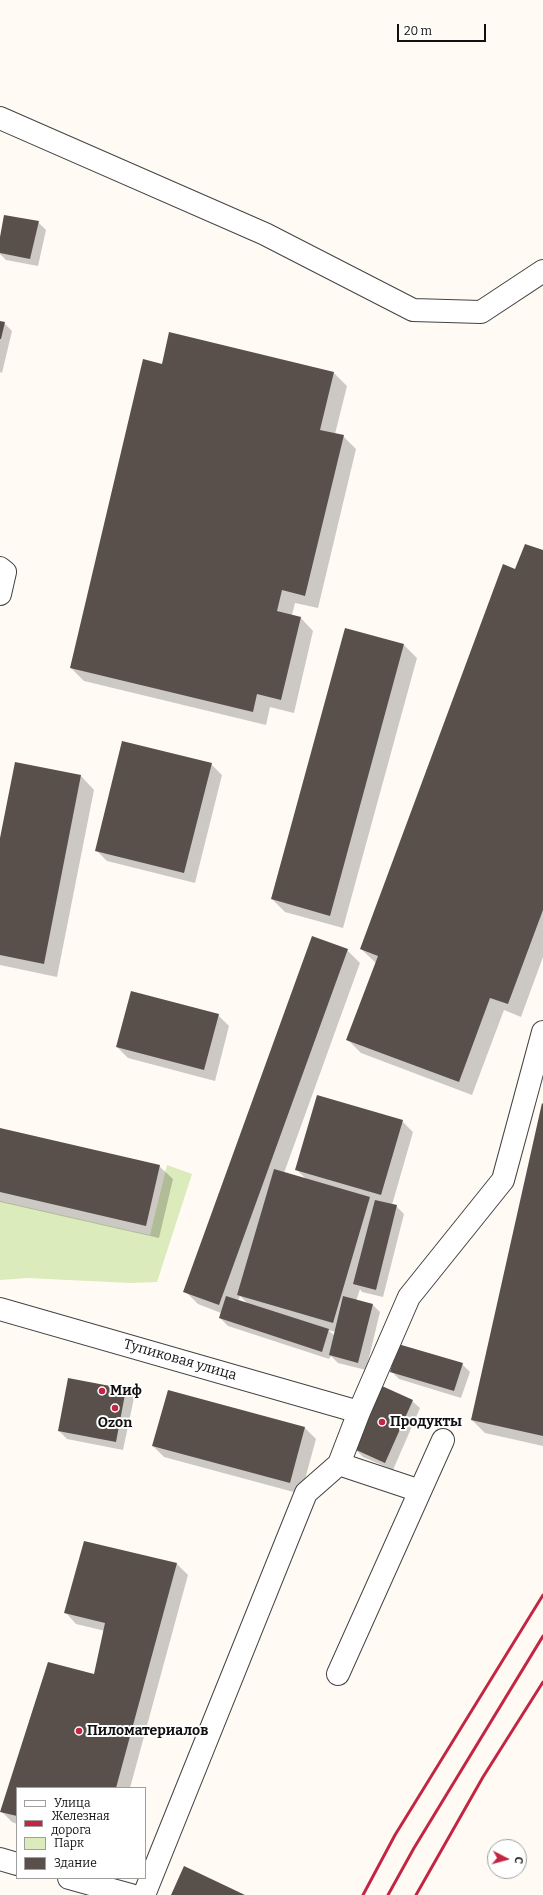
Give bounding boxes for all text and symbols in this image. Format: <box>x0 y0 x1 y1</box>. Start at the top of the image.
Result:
scale bar <box>399 16 488 42</box>
text: 20 m <box>404 24 432 38</box>
street label: Тупиковая улица <box>121 1336 239 1384</box>
place label: Миф <box>110 1383 142 1399</box>
marker: Миф <box>97 1386 107 1396</box>
marker: Ozon <box>110 1403 120 1413</box>
place label: Продукты <box>390 1414 462 1430</box>
place label: Ozon <box>98 1415 132 1431</box>
marker: Продукты <box>377 1417 387 1427</box>
place label: Пиломатериалов <box>87 1723 208 1739</box>
marker: Пиломатериалов <box>74 1726 84 1736</box>
legend <box>16 1787 146 1879</box>
text: Улица <box>54 1796 90 1810</box>
text: Железная дорога <box>51 1809 110 1837</box>
text: Парк <box>54 1836 84 1850</box>
north arrow <box>487 1839 527 1879</box>
text: Здание <box>54 1856 97 1870</box>
text: С <box>512 1856 525 1864</box>

